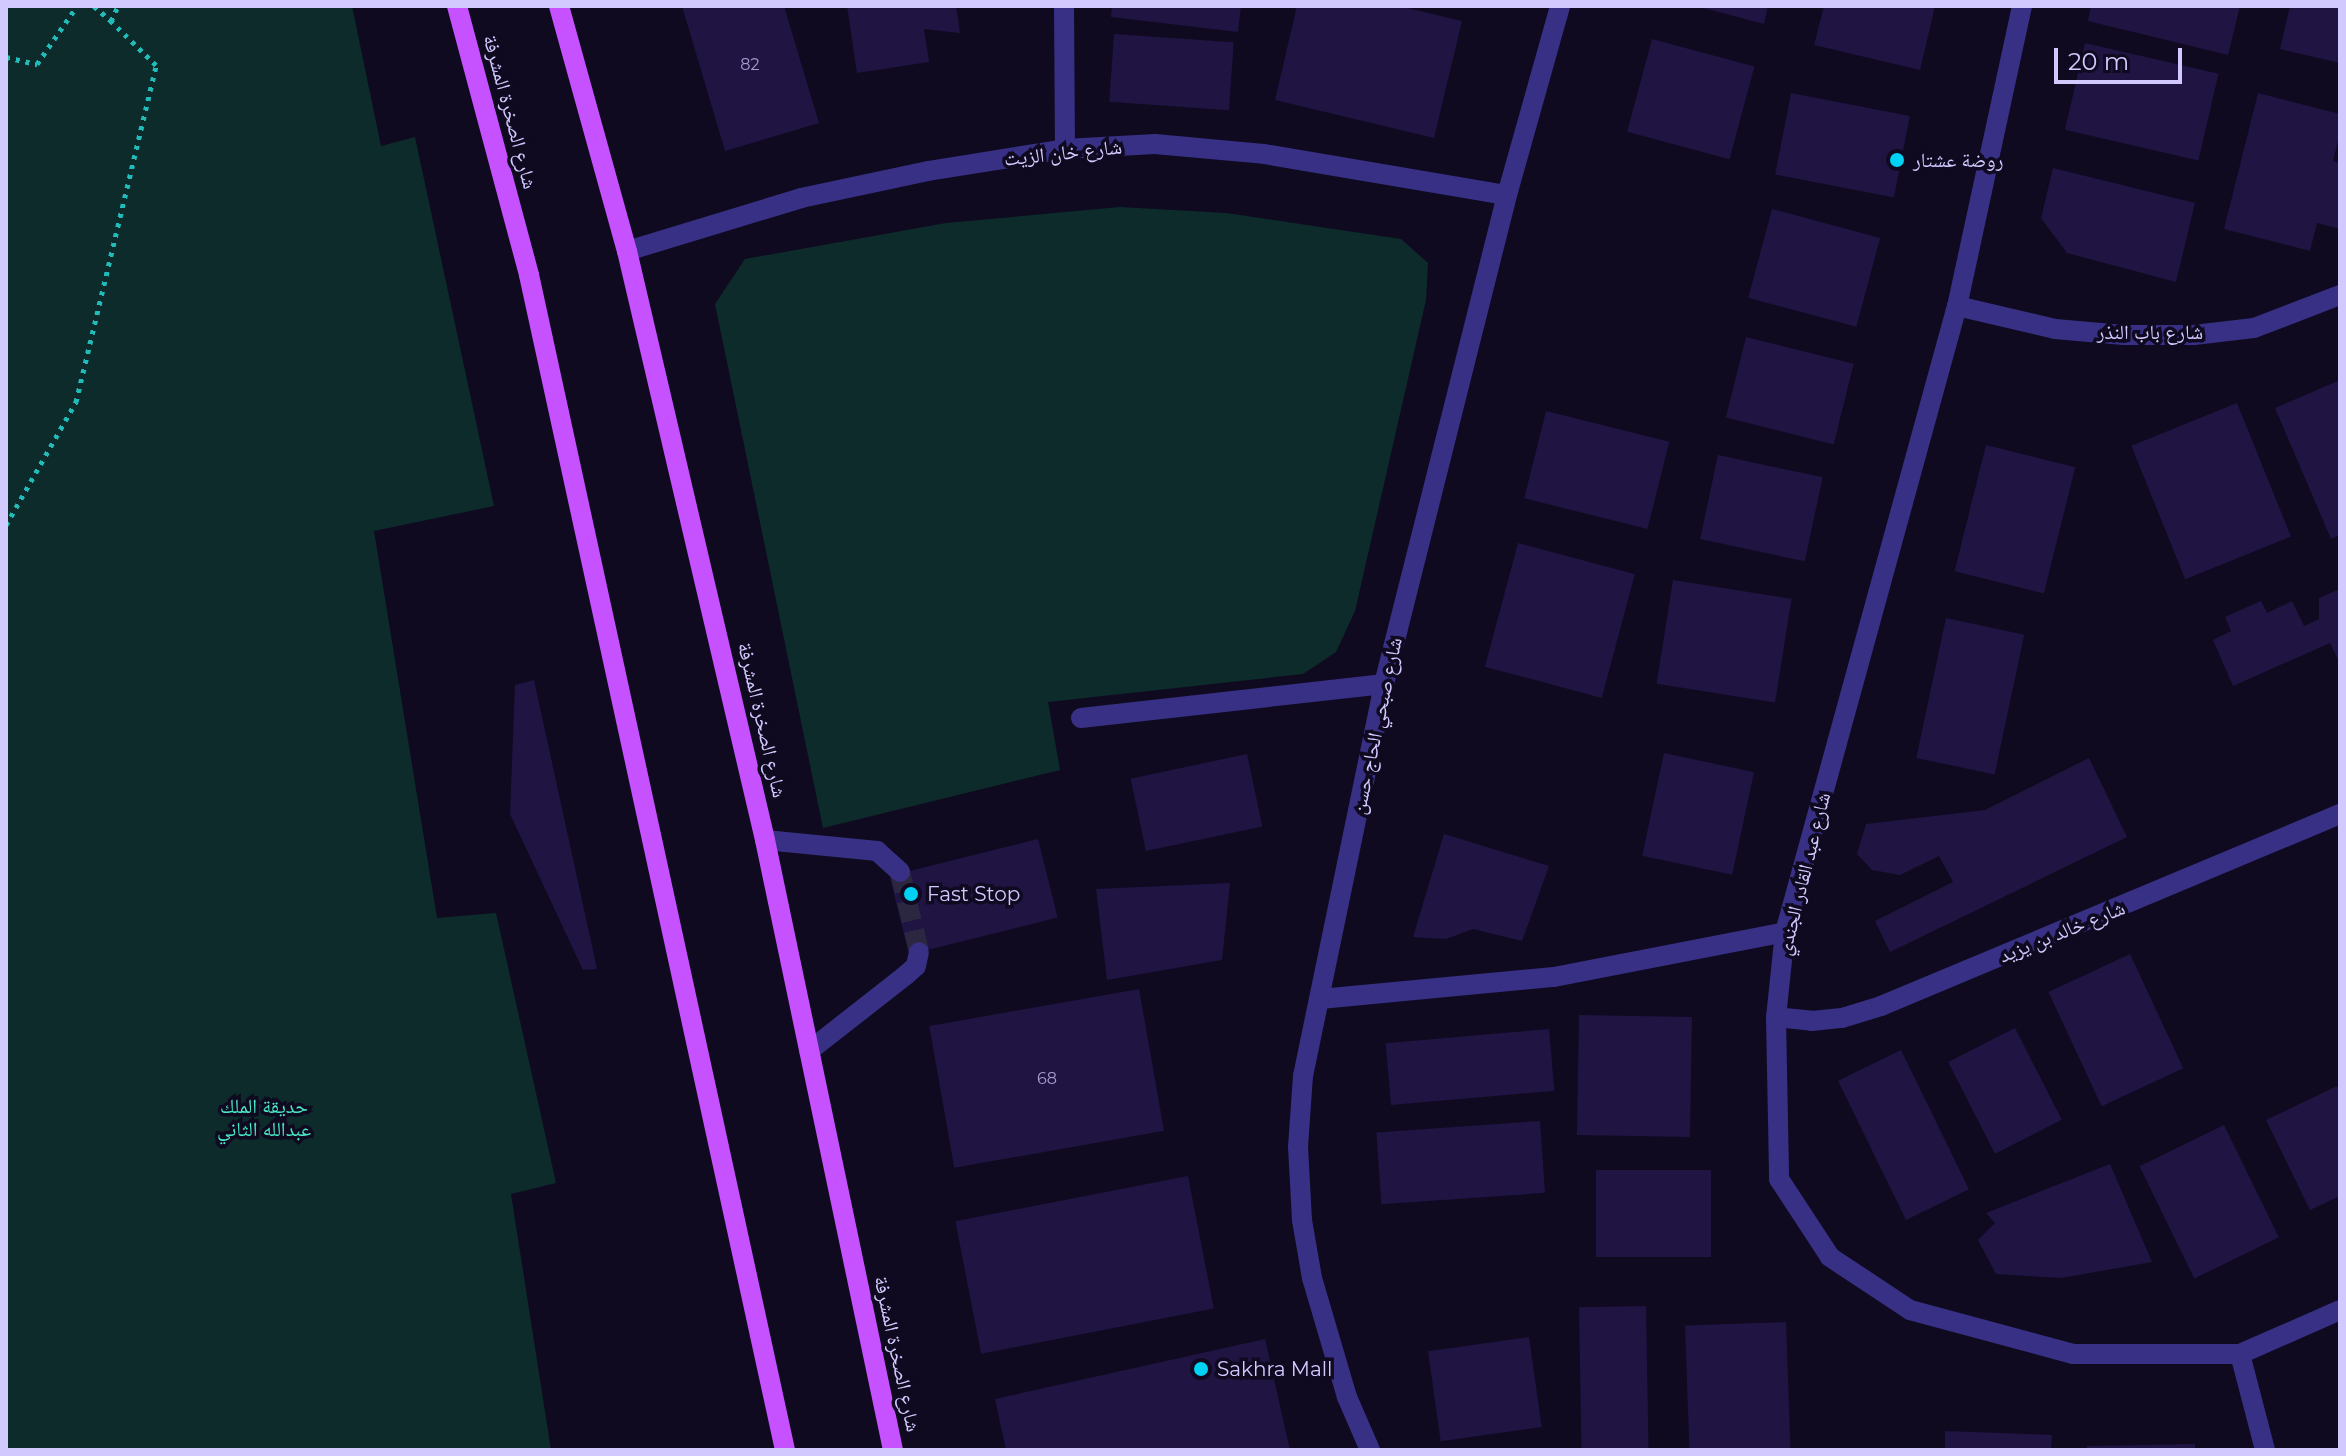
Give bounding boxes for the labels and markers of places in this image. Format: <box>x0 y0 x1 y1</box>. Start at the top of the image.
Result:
place label: روضة عشتار <box>1913 148 2003 172</box>
marker: روضة عشتار <box>1888 151 1906 169</box>
place label: Fast Stop <box>927 882 1020 906</box>
marker: Fast Stop <box>902 885 920 903</box>
place label: Sakhra Mall <box>1217 1357 1332 1381</box>
marker: Sakhra Mall <box>1192 1360 1210 1378</box>

